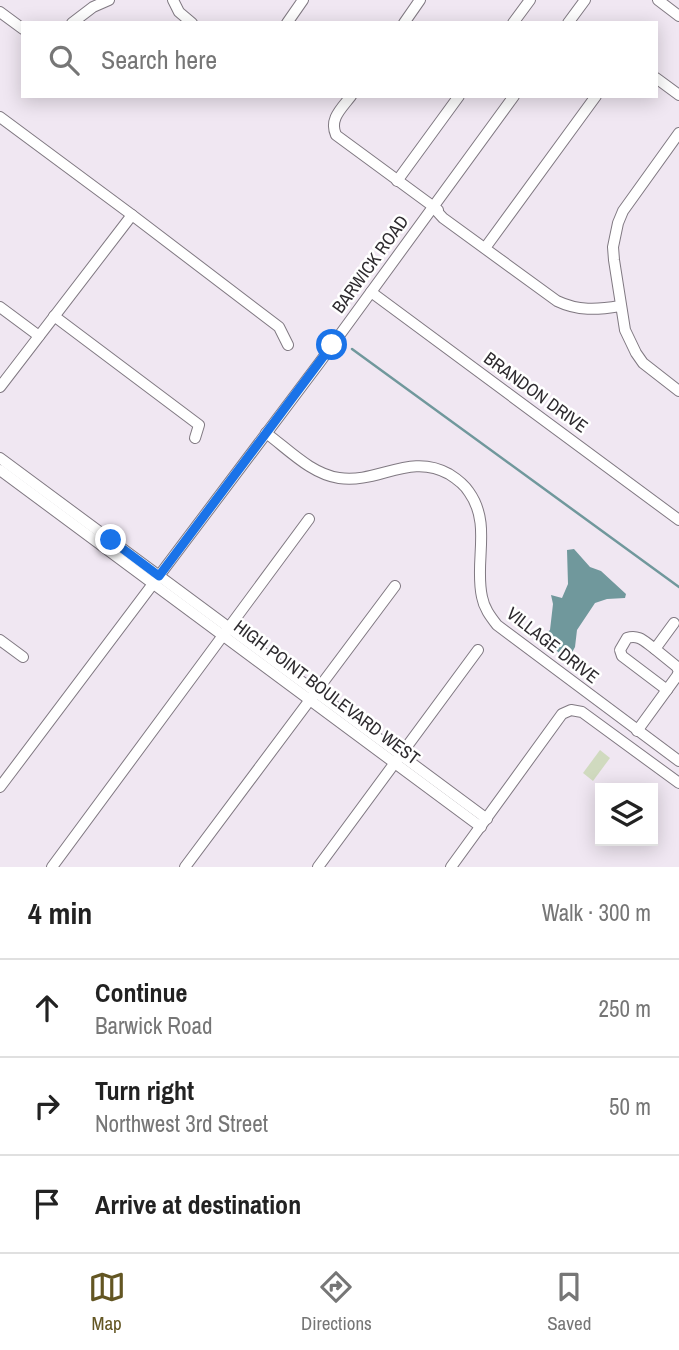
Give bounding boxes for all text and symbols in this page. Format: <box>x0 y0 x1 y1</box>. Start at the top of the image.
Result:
search box <box>21 21 658 98</box>
icon: search <box>45 41 83 79</box>
text: Search here <box>101 42 217 77</box>
street label: BARWICK ROAD <box>326 210 414 318</box>
route start <box>316 329 347 360</box>
street label: BRANDON DRIVE <box>479 346 593 438</box>
route end <box>95 524 126 555</box>
street label: VILLAGE DRIVE <box>502 601 604 689</box>
street label: HIGH POINT BOULEVARD WEST <box>229 614 425 770</box>
map controls <box>595 783 658 846</box>
button: layers <box>595 783 658 846</box>
text: 4 min <box>28 893 92 933</box>
text: Walk · 300 m <box>542 897 651 928</box>
text: Continue <box>95 975 187 1010</box>
icon: ahead <box>28 989 66 1027</box>
text: 250 m <box>599 993 651 1024</box>
text: Barwick Road <box>95 1010 212 1041</box>
text: Turn right <box>95 1073 194 1108</box>
icon: right <box>28 1087 66 1125</box>
text: 50 m <box>609 1091 651 1122</box>
text: Northwest 3rd Street <box>95 1108 268 1139</box>
icon: arrive <box>28 1185 66 1223</box>
text: Arrive at destination <box>95 1187 301 1222</box>
tab: Map <box>88 1268 126 1336</box>
tab: Directions <box>301 1268 372 1336</box>
tab: Saved <box>547 1268 591 1336</box>

